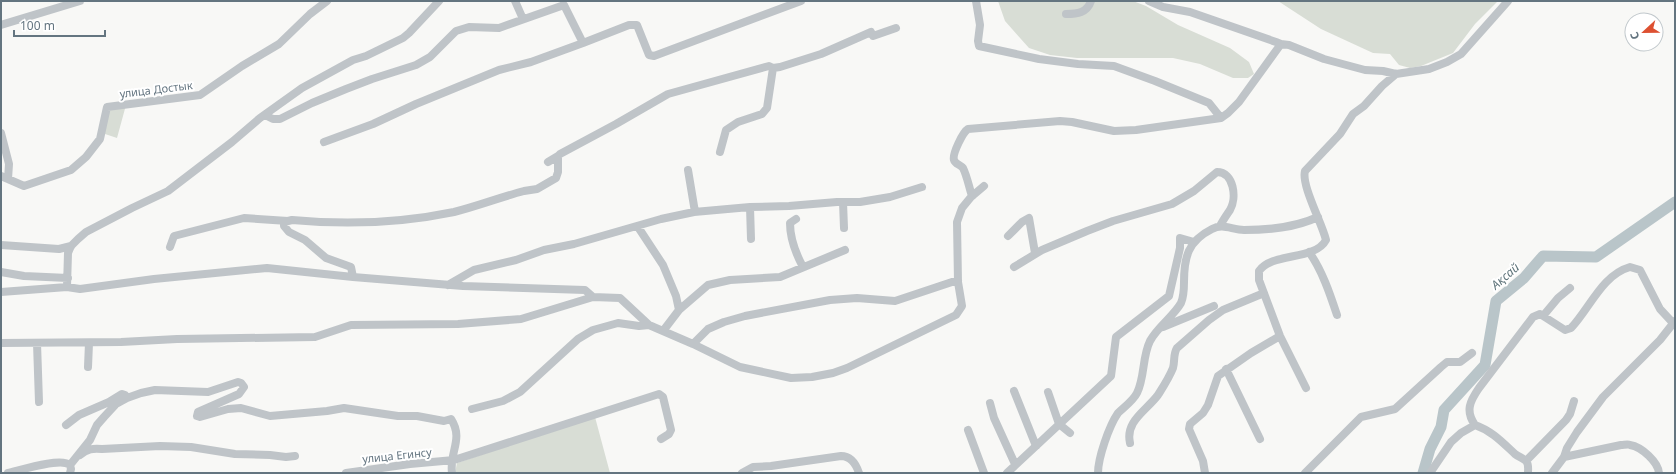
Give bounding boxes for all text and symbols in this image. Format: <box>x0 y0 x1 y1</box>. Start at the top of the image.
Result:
scale bar <box>14 12 105 38</box>
north arrow <box>1624 12 1664 52</box>
text: 100 m <box>20 17 55 34</box>
text: С <box>1626 30 1643 42</box>
street label: улица Достык <box>119 77 193 101</box>
water label: Ақсай <box>1487 259 1523 294</box>
street label: улица Егинсу <box>362 444 433 466</box>

